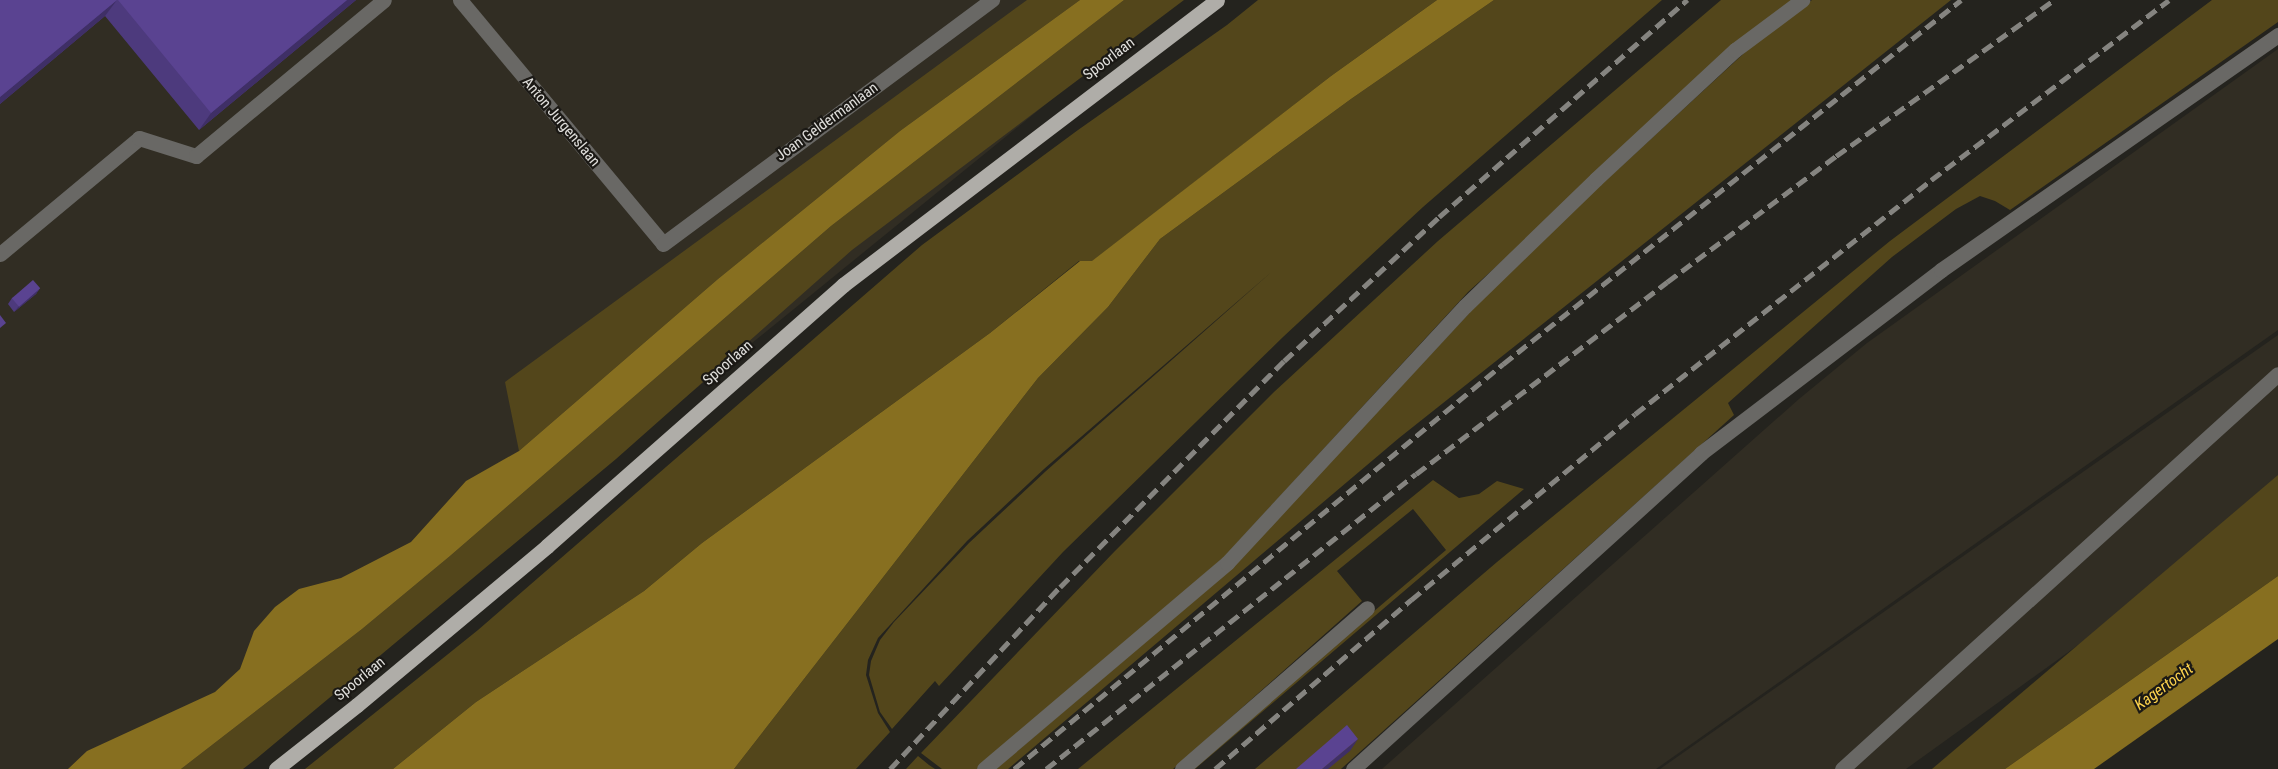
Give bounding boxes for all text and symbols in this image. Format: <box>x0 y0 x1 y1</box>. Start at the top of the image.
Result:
street label: Spoorlaan <box>1080 34 1138 84</box>
street label: Anton Jurgenslaan <box>518 74 604 170</box>
street label: Joan Geldermanlaan <box>772 79 882 165</box>
street label: Spoorlaan <box>699 337 757 389</box>
street label: Spoorlaan <box>331 653 389 705</box>
water label: Kagertocht <box>2131 659 2197 715</box>

